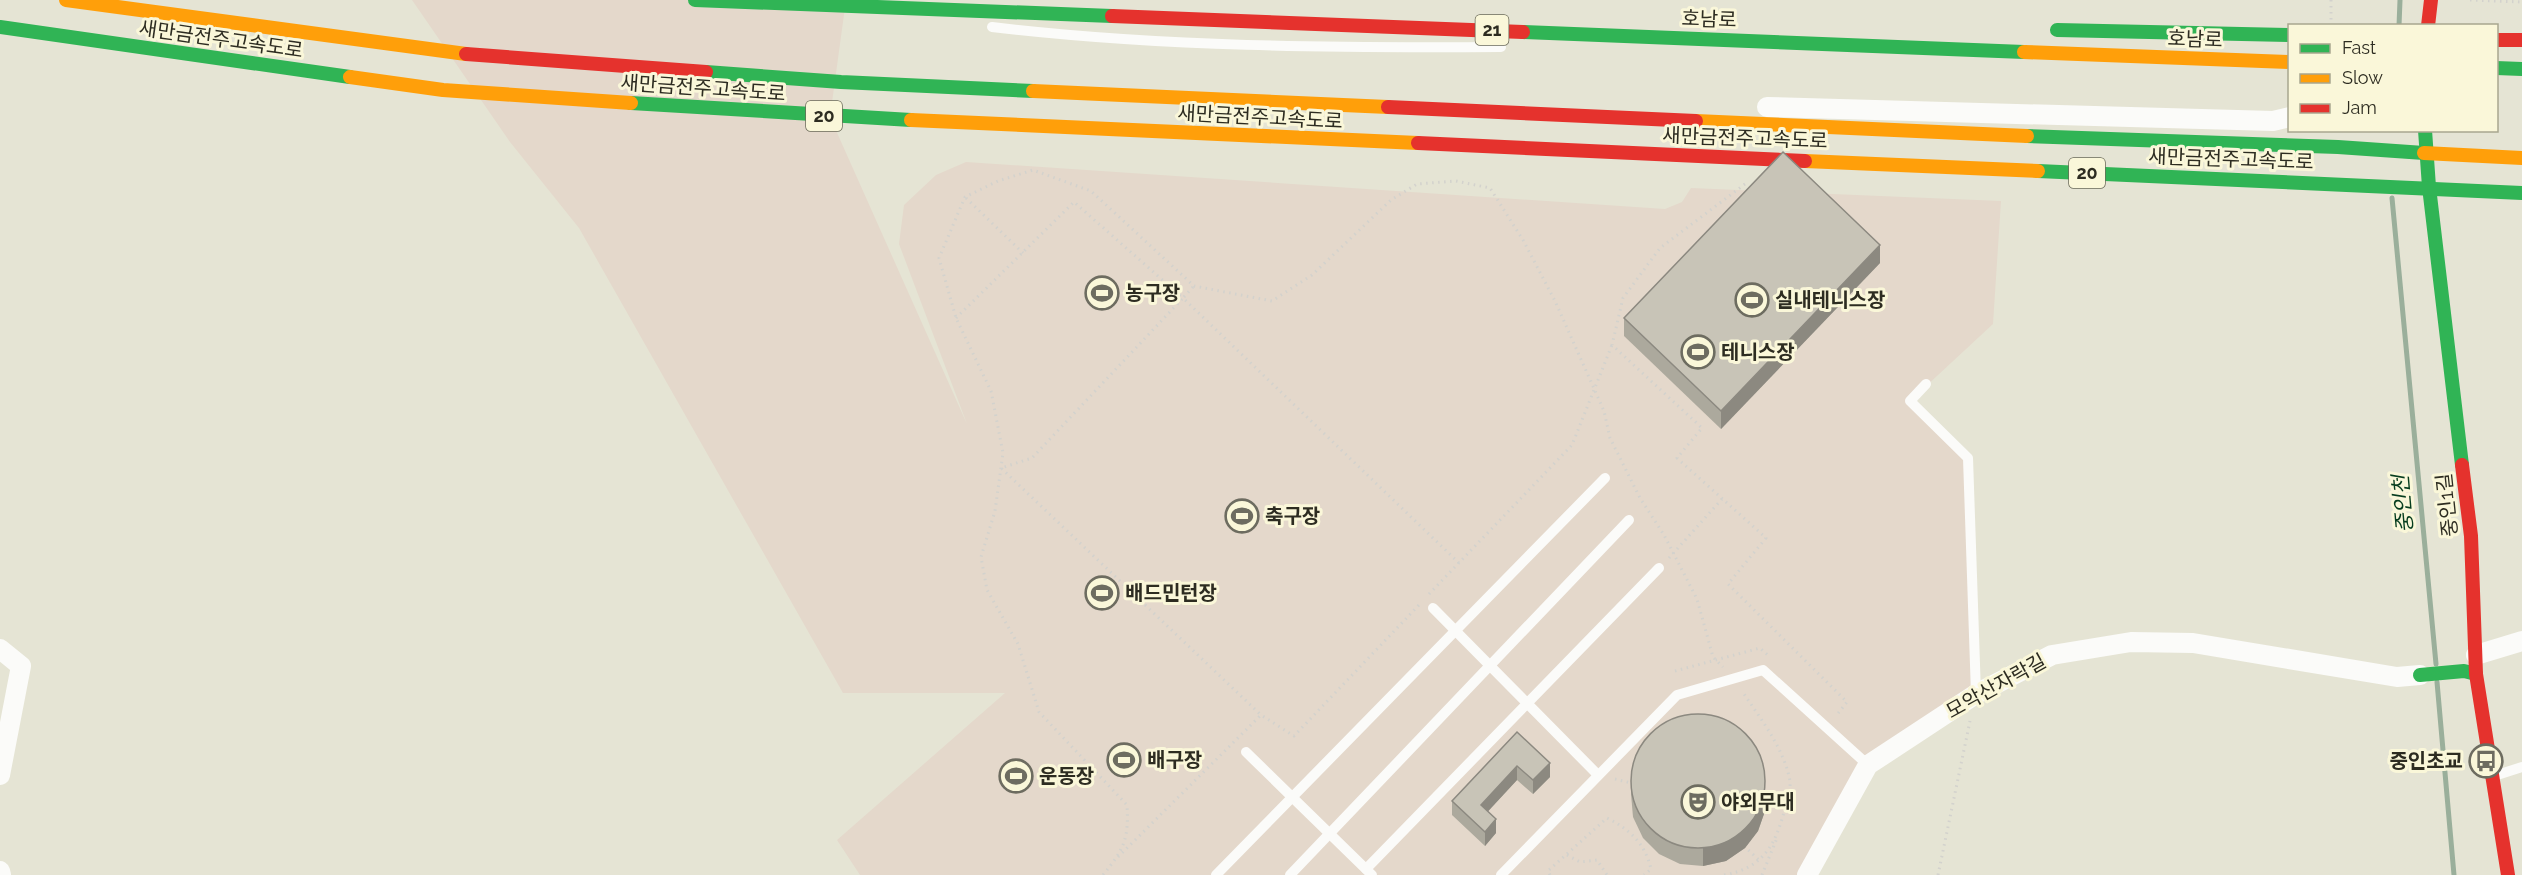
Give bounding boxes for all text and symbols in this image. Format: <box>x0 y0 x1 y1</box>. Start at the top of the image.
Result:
street label: 호남로 <box>1681 6 1737 32</box>
road number: 21 <box>1476 15 1508 45</box>
street label: 새만금전주고속도로 <box>137 16 305 62</box>
legend <box>2288 24 2498 132</box>
street label: 호남로 <box>2167 26 2223 52</box>
text: Fast <box>2342 37 2376 58</box>
text: Slow <box>2342 67 2383 88</box>
street label: 새만금전주고속도로 <box>620 70 786 106</box>
text: Jam <box>2342 97 2377 118</box>
road number: 20 <box>806 101 842 131</box>
street label: 새만금전주고속도로 <box>1177 101 1343 133</box>
street label: 새만금전주고속도로 <box>1662 123 1828 153</box>
street label: 새만금전주고속도로 <box>2148 144 2314 174</box>
road number: 20 <box>2069 158 2105 188</box>
sports icon: 농구장 <box>1084 275 1120 311</box>
place label: 농구장 <box>1125 281 1180 305</box>
sports icon: 실내테니스장 <box>1734 282 1770 318</box>
place label: 실내테니스장 <box>1775 288 1885 312</box>
sports icon: 테니스장 <box>1680 334 1716 370</box>
place label: 테니스장 <box>1721 340 1795 364</box>
water label: 중인천 <box>2387 471 2417 534</box>
street label: 중인1길 <box>2432 472 2462 538</box>
sports icon: 축구장 <box>1224 498 1260 534</box>
place label: 축구장 <box>1265 504 1320 528</box>
sports icon: 배드민턴장 <box>1084 575 1120 611</box>
place label: 배드민턴장 <box>1125 581 1217 605</box>
street label: 모악산자락길 <box>1942 649 2050 723</box>
sports icon: 배구장 <box>1106 742 1142 778</box>
bus stop icon: 중인초교 <box>2468 743 2504 779</box>
place label: 배구장 <box>1147 748 1202 772</box>
place label: 중인초교 <box>2389 749 2463 773</box>
sports icon: 운동장 <box>998 758 1034 794</box>
place label: 운동장 <box>1039 764 1094 788</box>
theatre icon: 야외무대 <box>1680 784 1716 820</box>
place label: 야외무대 <box>1721 790 1795 814</box>

